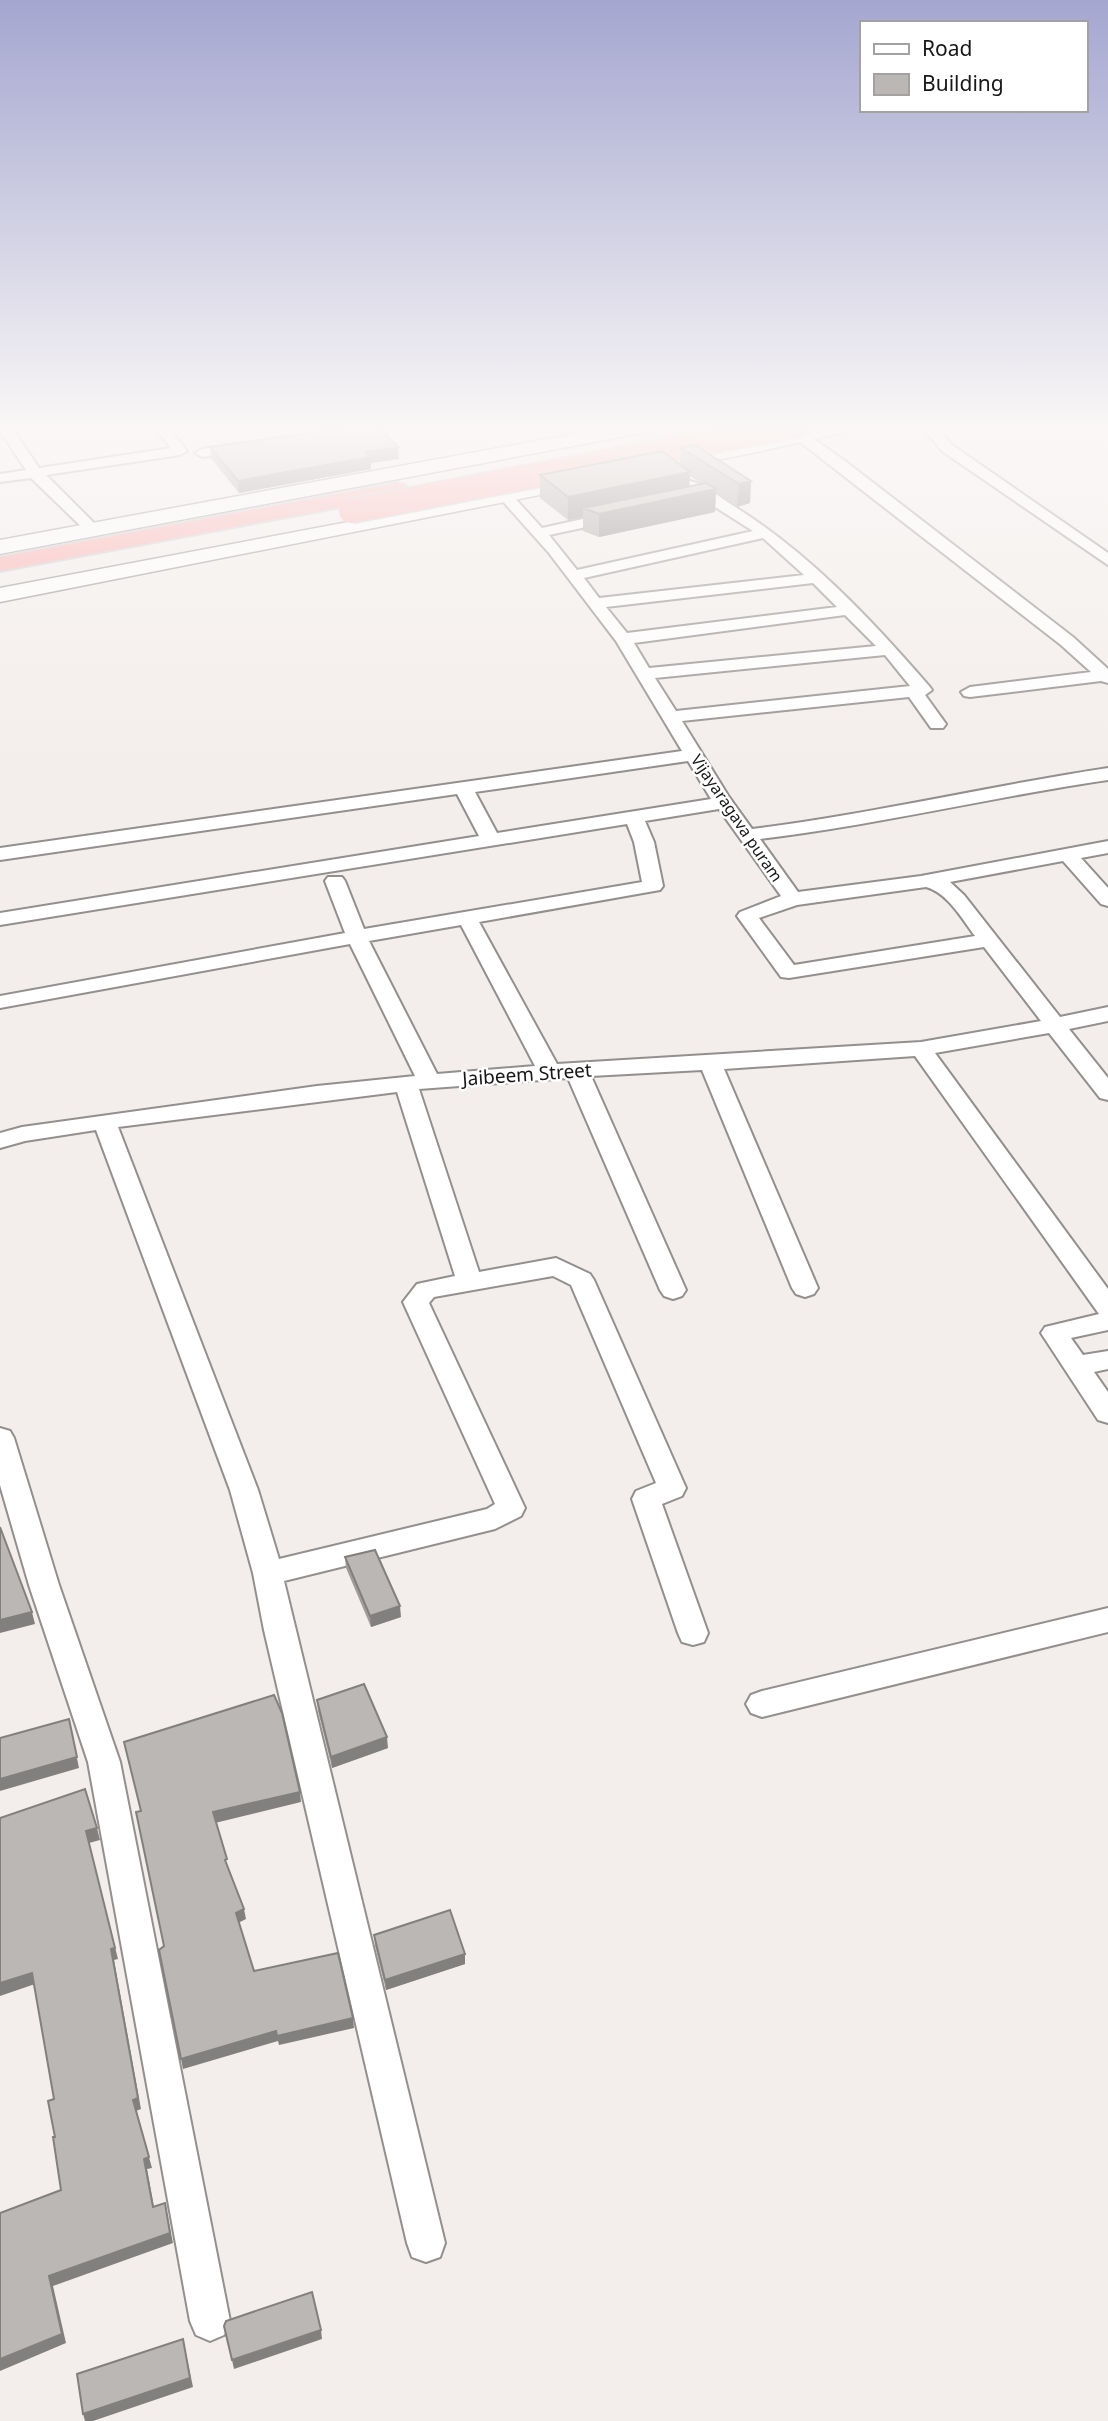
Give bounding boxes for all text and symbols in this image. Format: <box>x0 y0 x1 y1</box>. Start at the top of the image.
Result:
legend <box>860 21 1087 112</box>
text: Road <box>922 34 972 62</box>
text: Building <box>922 69 1004 97</box>
street label: Vijayaragava puram <box>686 750 788 886</box>
street label: Jaibeem Street <box>459 1057 593 1092</box>

